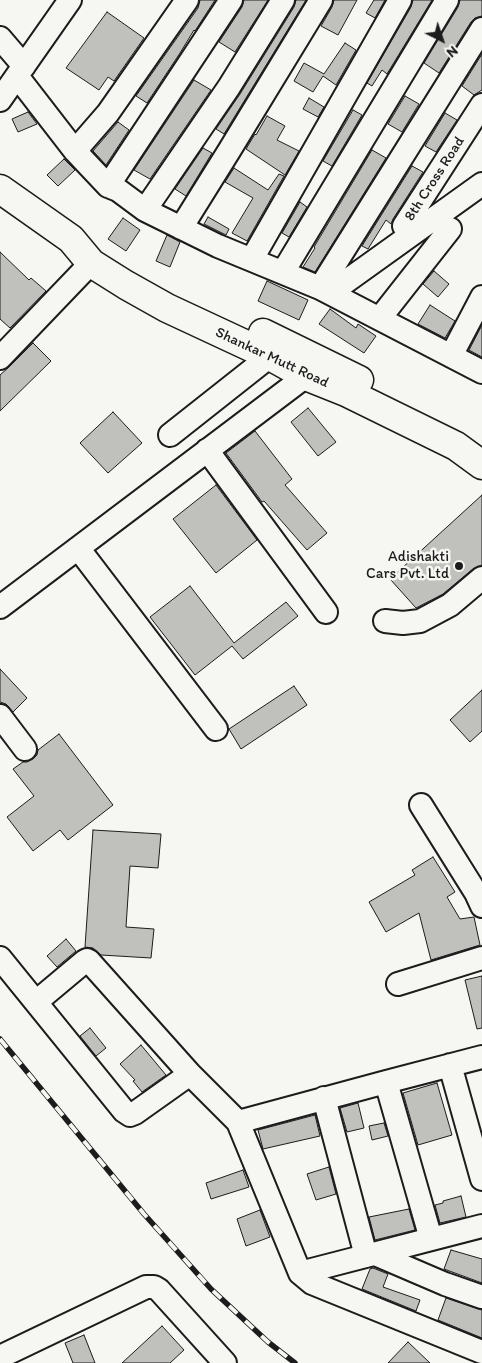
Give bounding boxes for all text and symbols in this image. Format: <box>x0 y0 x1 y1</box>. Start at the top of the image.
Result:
north arrow <box>417 15 467 65</box>
text: N <box>443 42 461 61</box>
street label: 8th Cross Road <box>401 133 469 225</box>
street label: Shankar Mutt Road <box>212 324 332 392</box>
place label: Adishakti Cars Pvt. Ltd <box>366 548 449 583</box>
marker: Adishakti Cars Pvt. Ltd <box>453 560 465 572</box>

